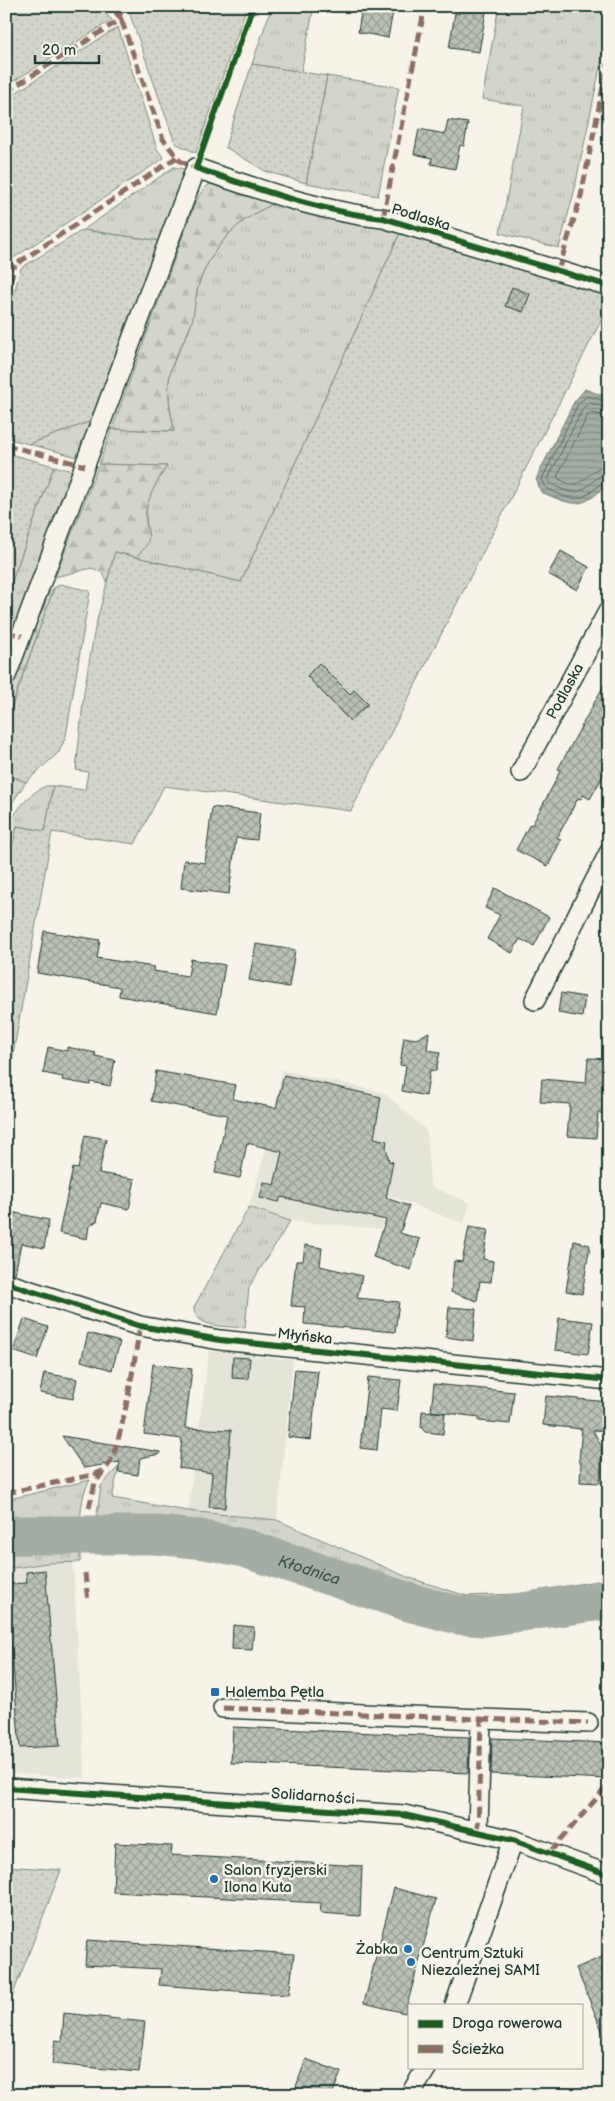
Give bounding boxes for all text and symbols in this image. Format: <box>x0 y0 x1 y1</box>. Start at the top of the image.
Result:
scale bar <box>35 32 99 64</box>
text: 20 m <box>42 41 76 60</box>
street label: Podlaska <box>389 200 453 235</box>
street label: Podlaska <box>542 660 588 723</box>
street label: Młyńska <box>276 1324 334 1349</box>
water label: Kłodnica <box>276 1552 343 1590</box>
place label: Halemba Pętla <box>225 1683 324 1702</box>
marker: Halemba Pętla <box>209 1686 221 1698</box>
street label: Solidarności <box>271 1784 355 1809</box>
place label: Salon fryzjerski Ilona Kuta <box>224 1861 327 1897</box>
marker: Salon fryzjerski Ilona Kuta <box>208 1873 220 1885</box>
place label: Żabka <box>355 1940 398 1959</box>
marker: Żabka <box>402 1943 414 1955</box>
place label: Centrum Sztuki Niezależnej SAMI <box>421 1944 540 1980</box>
marker: Centrum Sztuki Niezależnej SAMI <box>405 1956 417 1968</box>
legend <box>408 2004 582 2068</box>
text: Droga rowerowa <box>452 2014 562 2033</box>
text: Ścieżka <box>452 2040 504 2059</box>

